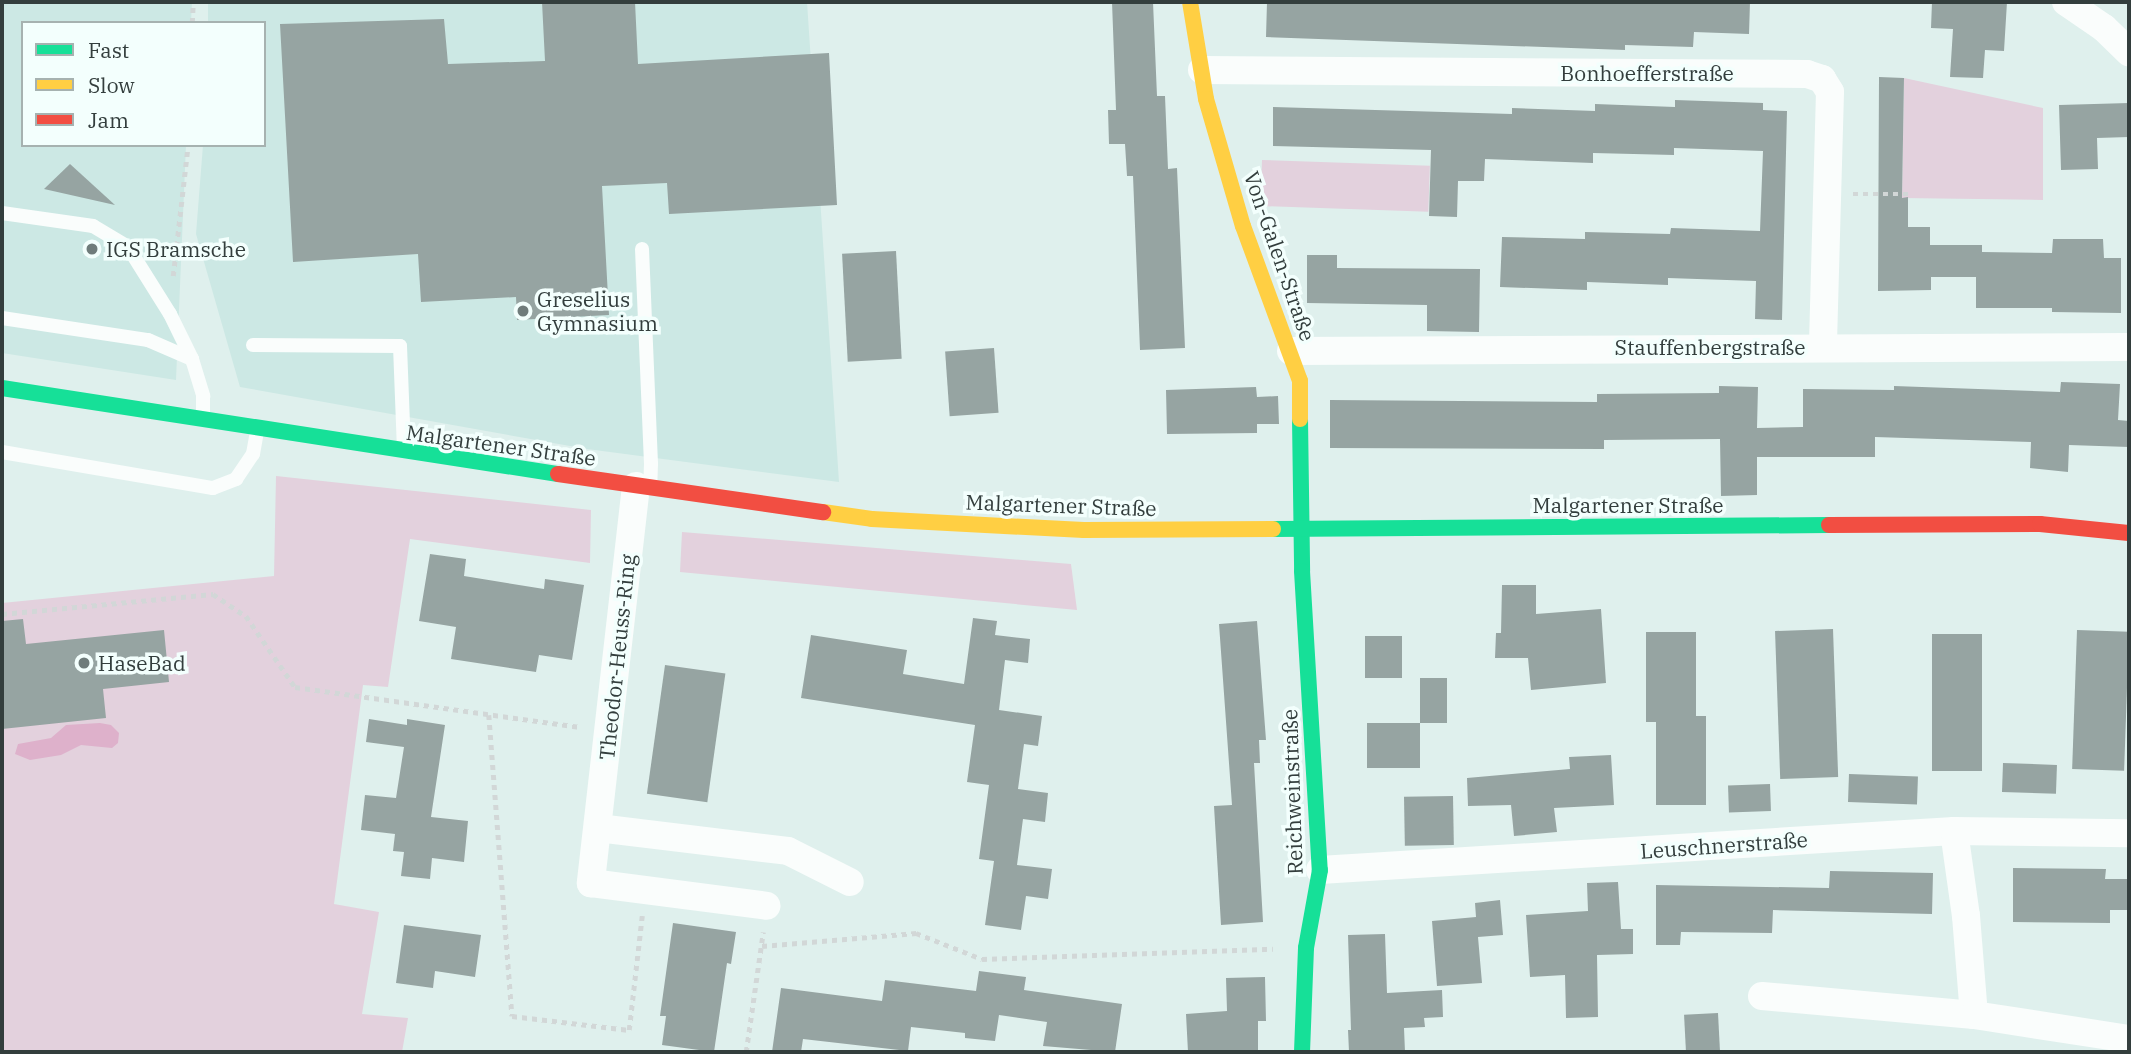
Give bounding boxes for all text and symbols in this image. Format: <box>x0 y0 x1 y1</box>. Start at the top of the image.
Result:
legend <box>21 21 266 147</box>
text: Fast <box>88 36 129 64</box>
street label: Bonhoefferstraße <box>1560 60 1734 86</box>
text: Slow <box>88 71 135 99</box>
text: Jam <box>88 106 129 134</box>
street label: Von-Galen-Straße <box>1239 168 1321 344</box>
place label: IGS Bramsche <box>106 236 246 262</box>
marker: IGS Bramsche <box>84 241 100 257</box>
place label: Greselius Gymnasium <box>537 286 658 336</box>
marker: Greselius Gymnasium <box>515 303 531 319</box>
street label: Stauffenbergstraße <box>1615 334 1805 360</box>
street label: Malgartener Straße <box>405 419 597 471</box>
street label: Malgartener Straße <box>965 489 1157 521</box>
street label: Malgartener Straße <box>1532 492 1724 518</box>
street label: Theodor-Heuss-Ring <box>594 553 640 761</box>
place label: HaseBad <box>98 650 186 676</box>
marker: HaseBad <box>76 655 92 671</box>
street label: Reichweinstraße <box>1277 709 1307 875</box>
street label: Leuschnerstraße <box>1639 827 1809 863</box>

